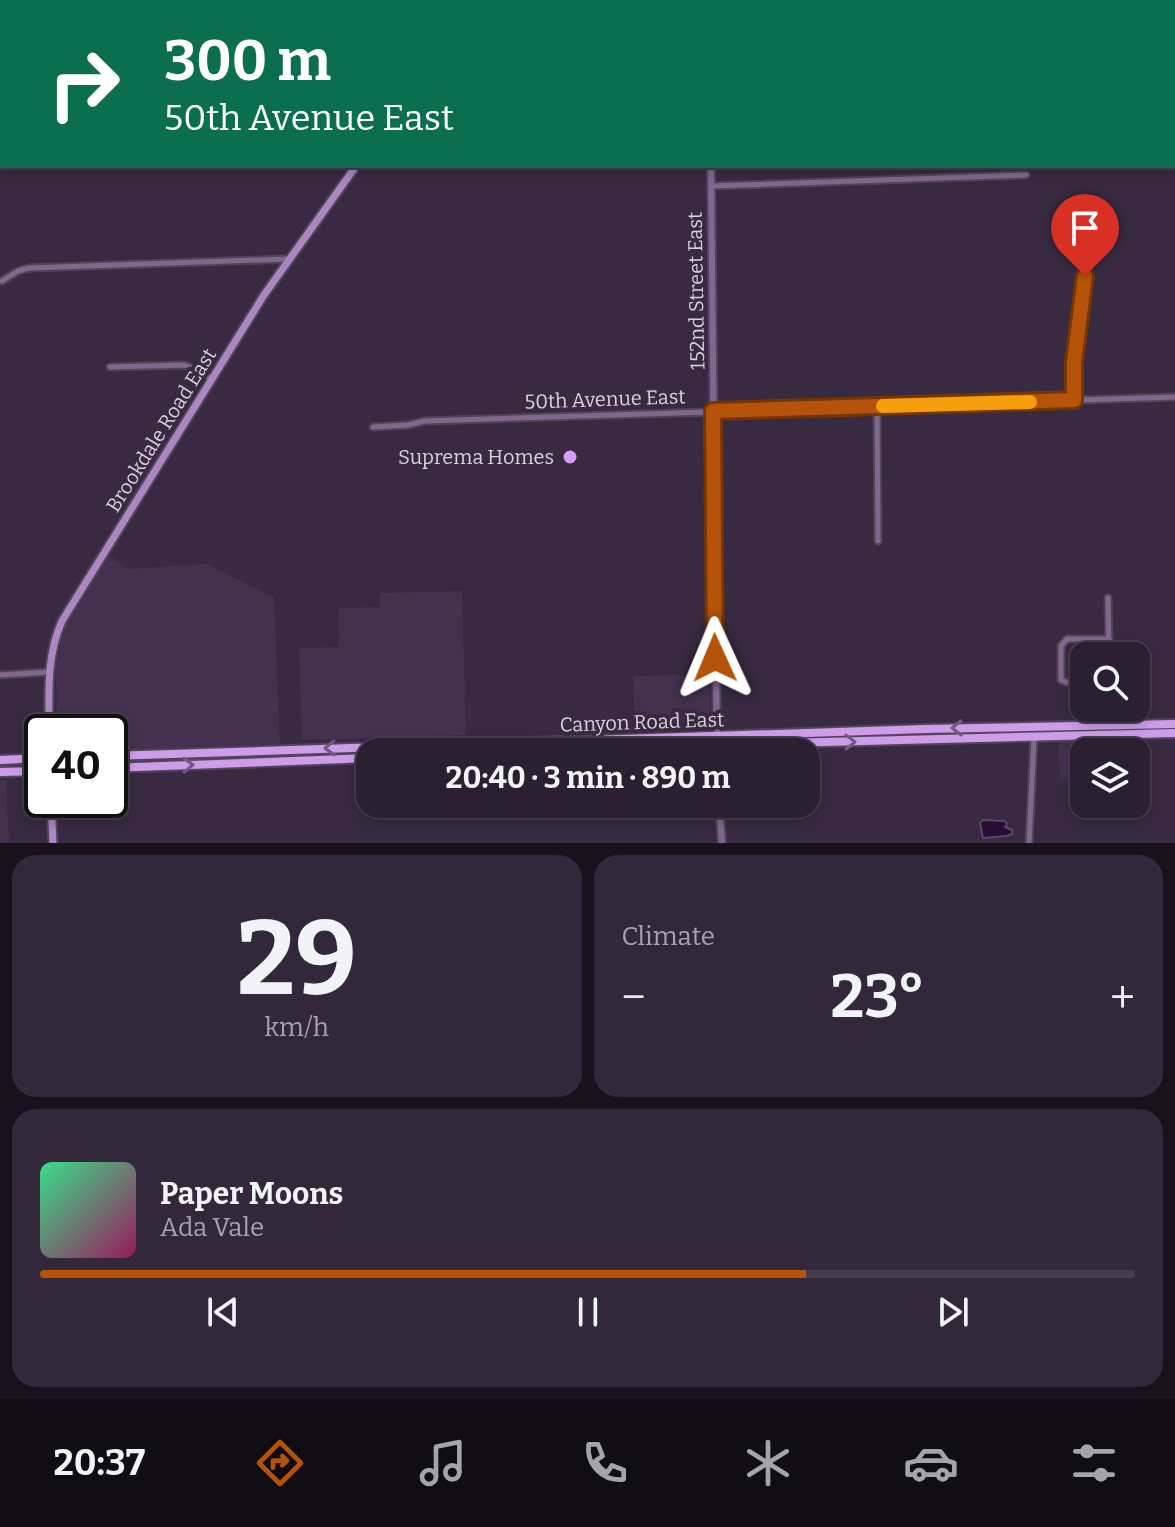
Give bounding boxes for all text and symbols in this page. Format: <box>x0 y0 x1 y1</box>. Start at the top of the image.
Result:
text: 300 m <box>164 28 331 95</box>
icon: right <box>32 32 136 136</box>
text: 50th Avenue East <box>164 96 454 140</box>
pin <box>1051 194 1119 276</box>
icon: arrive <box>1063 206 1107 250</box>
street label: 152nd Street East <box>683 212 709 370</box>
street label: Brookdale Road East <box>101 344 221 516</box>
street label: 50th Avenue East <box>524 384 686 414</box>
place label: Suprema Homes <box>398 445 554 469</box>
marker: Suprema Homes <box>561 448 579 466</box>
position arrow <box>673 616 757 700</box>
map controls <box>1070 642 1150 818</box>
button: search <box>1070 642 1150 722</box>
street label: Canyon Road East <box>559 707 725 737</box>
speed limit sign: 40 <box>24 714 128 818</box>
one-way arrow <box>950 719 963 737</box>
one-way arrow <box>844 733 857 751</box>
button: layers <box>1070 738 1150 818</box>
one-way arrow <box>323 740 336 757</box>
one-way arrow <box>182 757 195 774</box>
text: 20:40 · 3 min · 890 m <box>446 760 730 796</box>
text: 29 <box>237 897 357 1022</box>
text: Climate <box>622 921 715 952</box>
text: 23° <box>830 961 925 1033</box>
text: − <box>622 971 646 1024</box>
text: + <box>1110 971 1135 1024</box>
text: km/h <box>265 1012 329 1043</box>
text: Paper Moons <box>160 1176 343 1212</box>
text: Ada Vale <box>160 1212 264 1243</box>
icon: previous <box>201 1290 245 1334</box>
icon: pause <box>566 1290 610 1334</box>
icon: next <box>931 1290 975 1334</box>
icon: directions <box>252 1435 308 1491</box>
icon: music <box>415 1435 471 1491</box>
icon: phone <box>577 1435 633 1491</box>
icon: climate <box>740 1435 796 1491</box>
icon: car <box>903 1435 959 1491</box>
icon: filters <box>1066 1435 1122 1491</box>
text: 20:37 <box>53 1441 145 1485</box>

